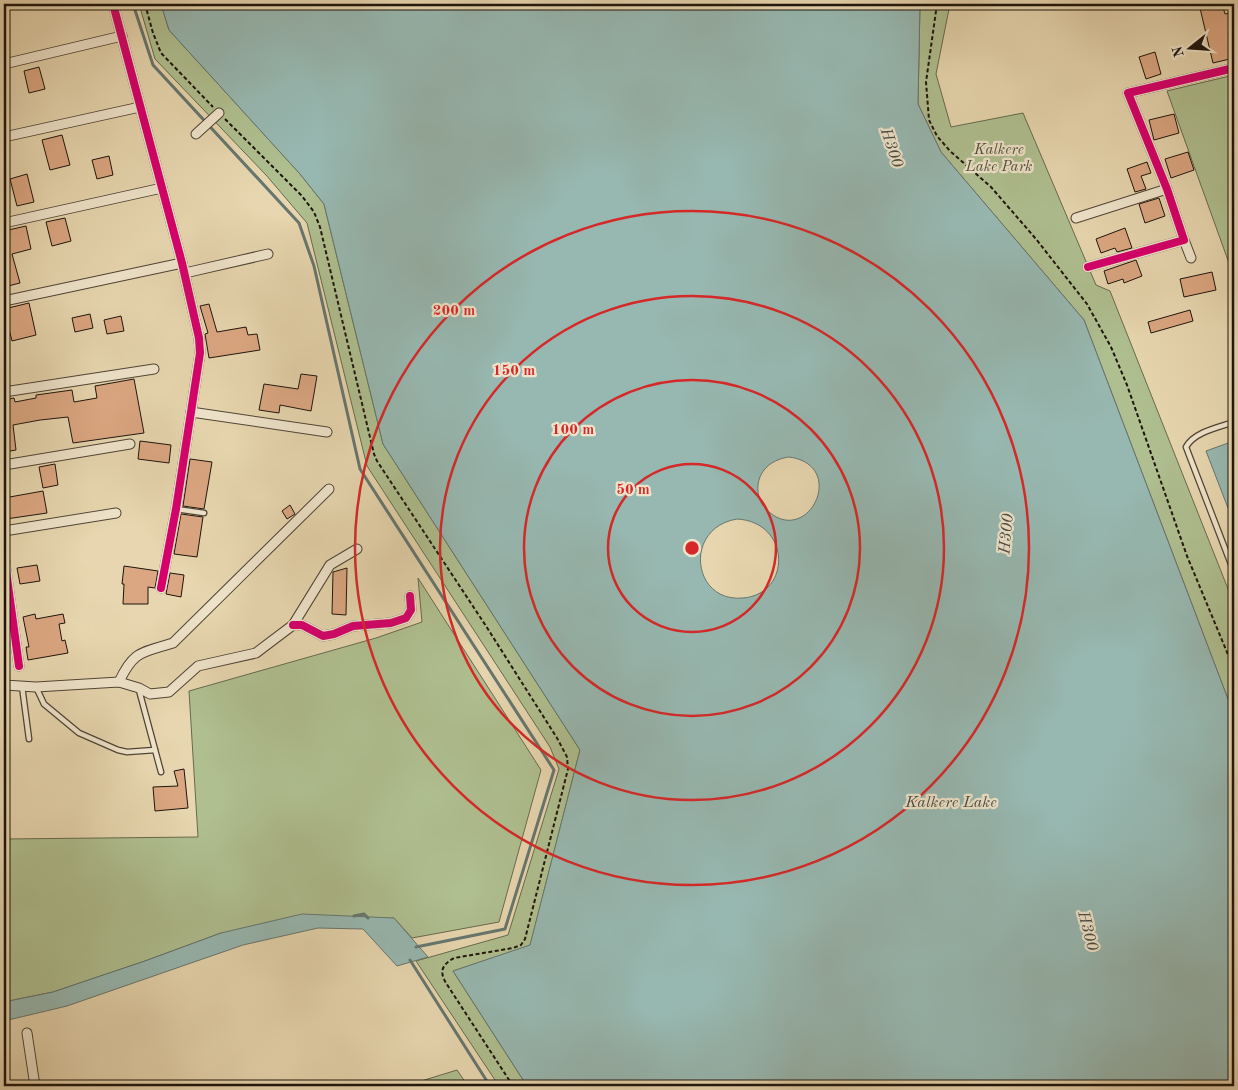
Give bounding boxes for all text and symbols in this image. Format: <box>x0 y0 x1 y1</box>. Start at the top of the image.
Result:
north arrow <box>1166 22 1216 72</box>
text: N <box>1170 44 1187 59</box>
water label: H300 <box>876 125 905 170</box>
park label: Kalkere Lake Park <box>965 143 1032 175</box>
text: 200 m <box>433 304 475 319</box>
text: 150 m <box>493 364 535 379</box>
text: 100 m <box>552 423 594 438</box>
text: 50 m <box>616 483 650 498</box>
water label: H300 <box>997 513 1017 556</box>
centre of rings <box>683 539 701 557</box>
water label: Kalkere Lake <box>904 795 997 811</box>
water label: H300 <box>1074 908 1100 953</box>

